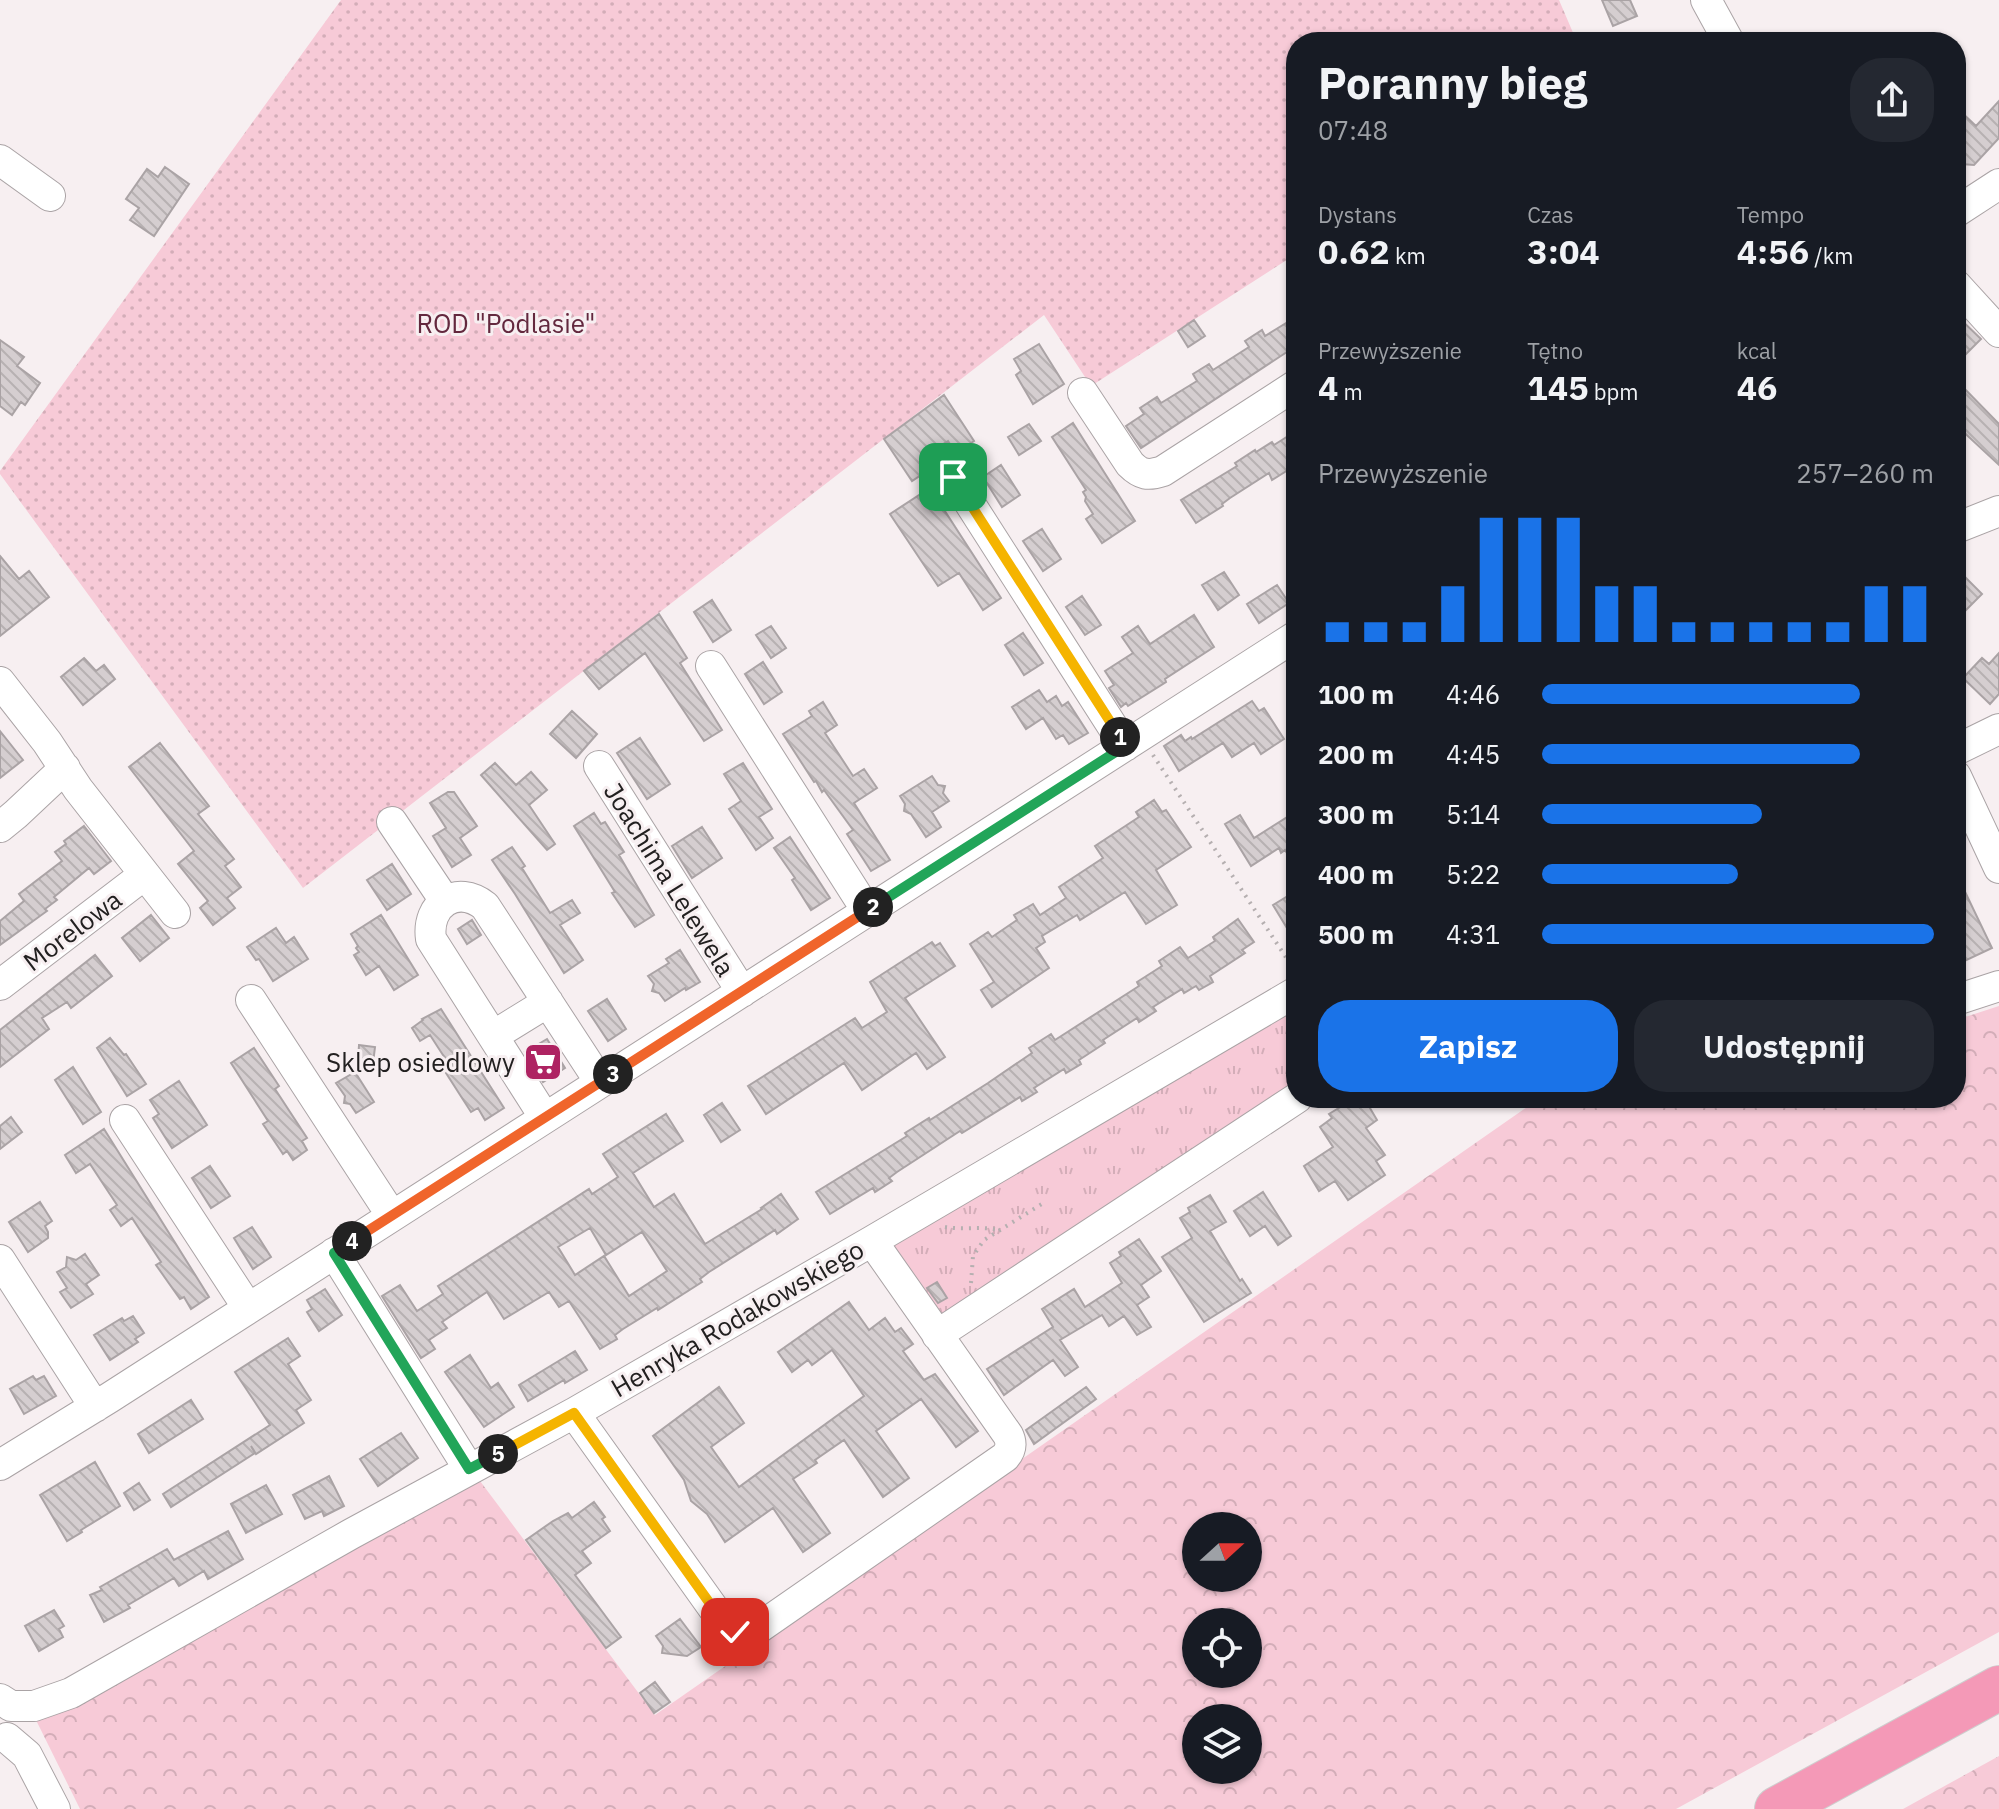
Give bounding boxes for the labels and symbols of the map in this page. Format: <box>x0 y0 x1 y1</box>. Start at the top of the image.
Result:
park label: ROD "Podlasie" <box>417 306 595 340</box>
pin <box>919 443 987 511</box>
pin: 1 <box>1100 717 1140 757</box>
street label: Joachima Lelewela <box>597 776 743 982</box>
street label: Morelowa <box>16 882 128 978</box>
pin: 2 <box>853 887 893 927</box>
supermarket icon: Sklep osiedlowy <box>522 1041 564 1083</box>
place label: Sklep osiedlowy <box>326 1045 515 1079</box>
pin: 3 <box>593 1054 633 1094</box>
pin: 4 <box>332 1221 372 1261</box>
street label: Henryka Rodakowskiego <box>604 1232 870 1404</box>
pin: 5 <box>478 1434 518 1474</box>
north arrow <box>1182 1512 1262 1592</box>
pin <box>701 1598 769 1666</box>

